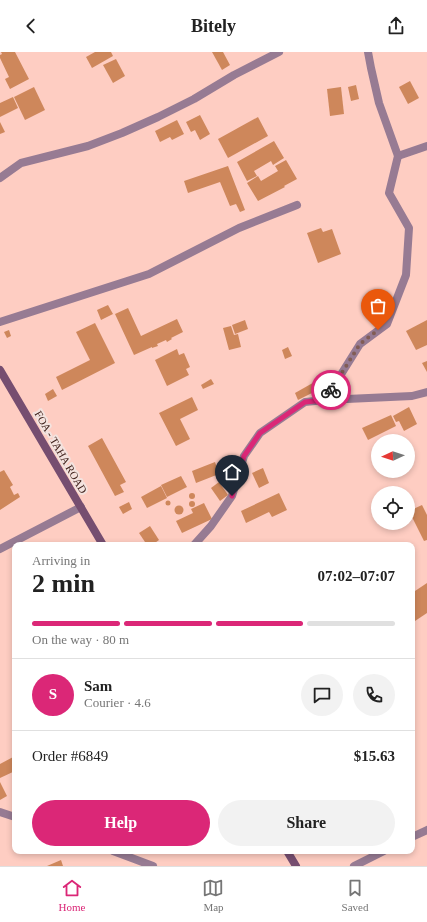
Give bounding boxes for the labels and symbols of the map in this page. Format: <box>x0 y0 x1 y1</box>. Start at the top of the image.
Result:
pin <box>361 289 395 330</box>
courier <box>311 370 351 410</box>
street label: FOA - TAHA ROAD <box>32 409 90 495</box>
north arrow <box>371 434 415 478</box>
pin <box>215 455 249 496</box>

